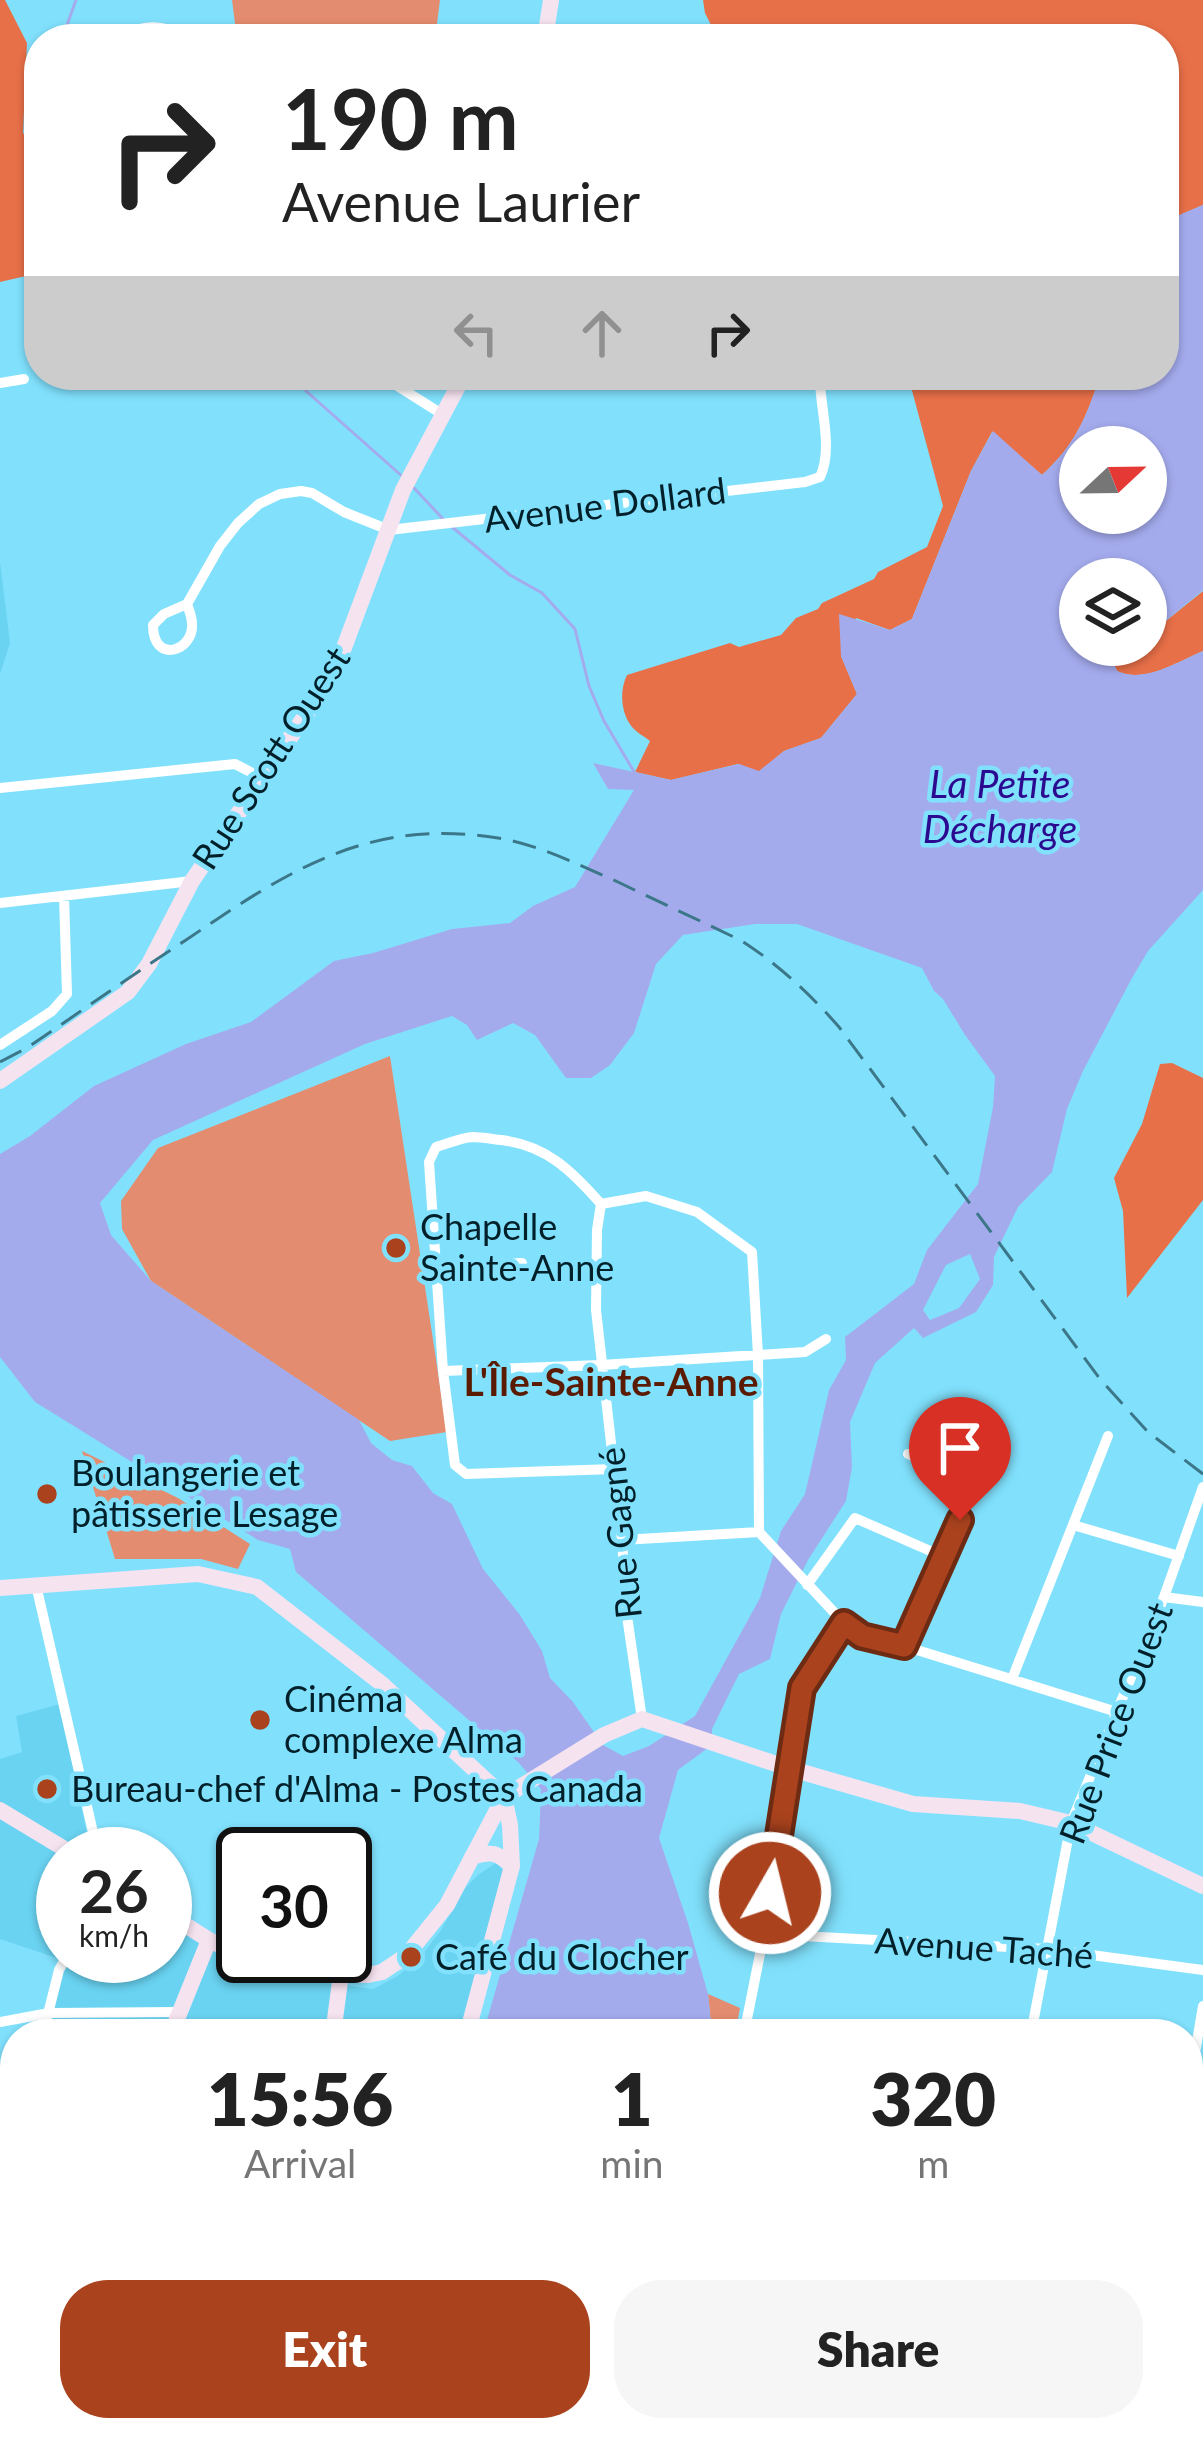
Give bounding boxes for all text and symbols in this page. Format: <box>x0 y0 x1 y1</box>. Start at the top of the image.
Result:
text: 190 m <box>282 67 519 168</box>
icon: right <box>84 72 240 228</box>
text: Avenue Laurier <box>282 169 640 234</box>
icon: left <box>443 300 509 366</box>
icon: ahead <box>569 300 635 366</box>
icon: right <box>695 300 761 366</box>
north arrow <box>1059 426 1167 534</box>
map controls <box>1059 426 1167 666</box>
street label: Avenue Dollard <box>481 467 728 541</box>
button: layers <box>1059 558 1167 666</box>
street label: Rue Scott Ouest <box>182 638 358 877</box>
water label: La Petite Décharge <box>923 760 1077 851</box>
place label: Chapelle Sainte-Anne <box>420 1204 614 1289</box>
marker: Chapelle Sainte-Anne <box>383 1235 409 1261</box>
district label: L'Île-Sainte-Anne <box>463 1358 759 1404</box>
pin <box>909 1397 1011 1520</box>
icon: arrive <box>927 1415 993 1481</box>
street label: Rue Gagné <box>588 1445 650 1621</box>
place label: Boulangerie et pâtisserie Lesage <box>71 1450 338 1535</box>
marker: Boulangerie et pâtisserie Lesage <box>34 1481 60 1507</box>
street label: Rue Price Ouest <box>1049 1596 1181 1849</box>
place label: Cinéma complexe Alma <box>284 1676 523 1761</box>
marker: Cinéma complexe Alma <box>247 1707 273 1733</box>
place label: Bureau-chef d'Alma - Postes Canada <box>71 1766 643 1810</box>
marker: Bureau-chef d'Alma - Postes Canada <box>34 1776 60 1802</box>
speed limit sign: 30 <box>216 1827 372 1983</box>
position arrow <box>707 1830 833 1956</box>
text: 26 <box>79 1854 149 1926</box>
text: km/h <box>79 1917 149 1953</box>
street label: Avenue Taché <box>873 1917 1095 1977</box>
place label: Café du Clocher <box>435 1934 689 1978</box>
marker: Café du Clocher <box>398 1944 424 1970</box>
text: 15:56 <box>207 2055 393 2141</box>
text: 1 <box>611 2055 653 2141</box>
text: 320 <box>871 2055 996 2141</box>
text: Arrival <box>244 2140 356 2186</box>
text: min <box>600 2140 664 2186</box>
text: m <box>917 2140 949 2186</box>
button: Exit <box>60 2280 590 2418</box>
button: Share <box>614 2280 1143 2418</box>

